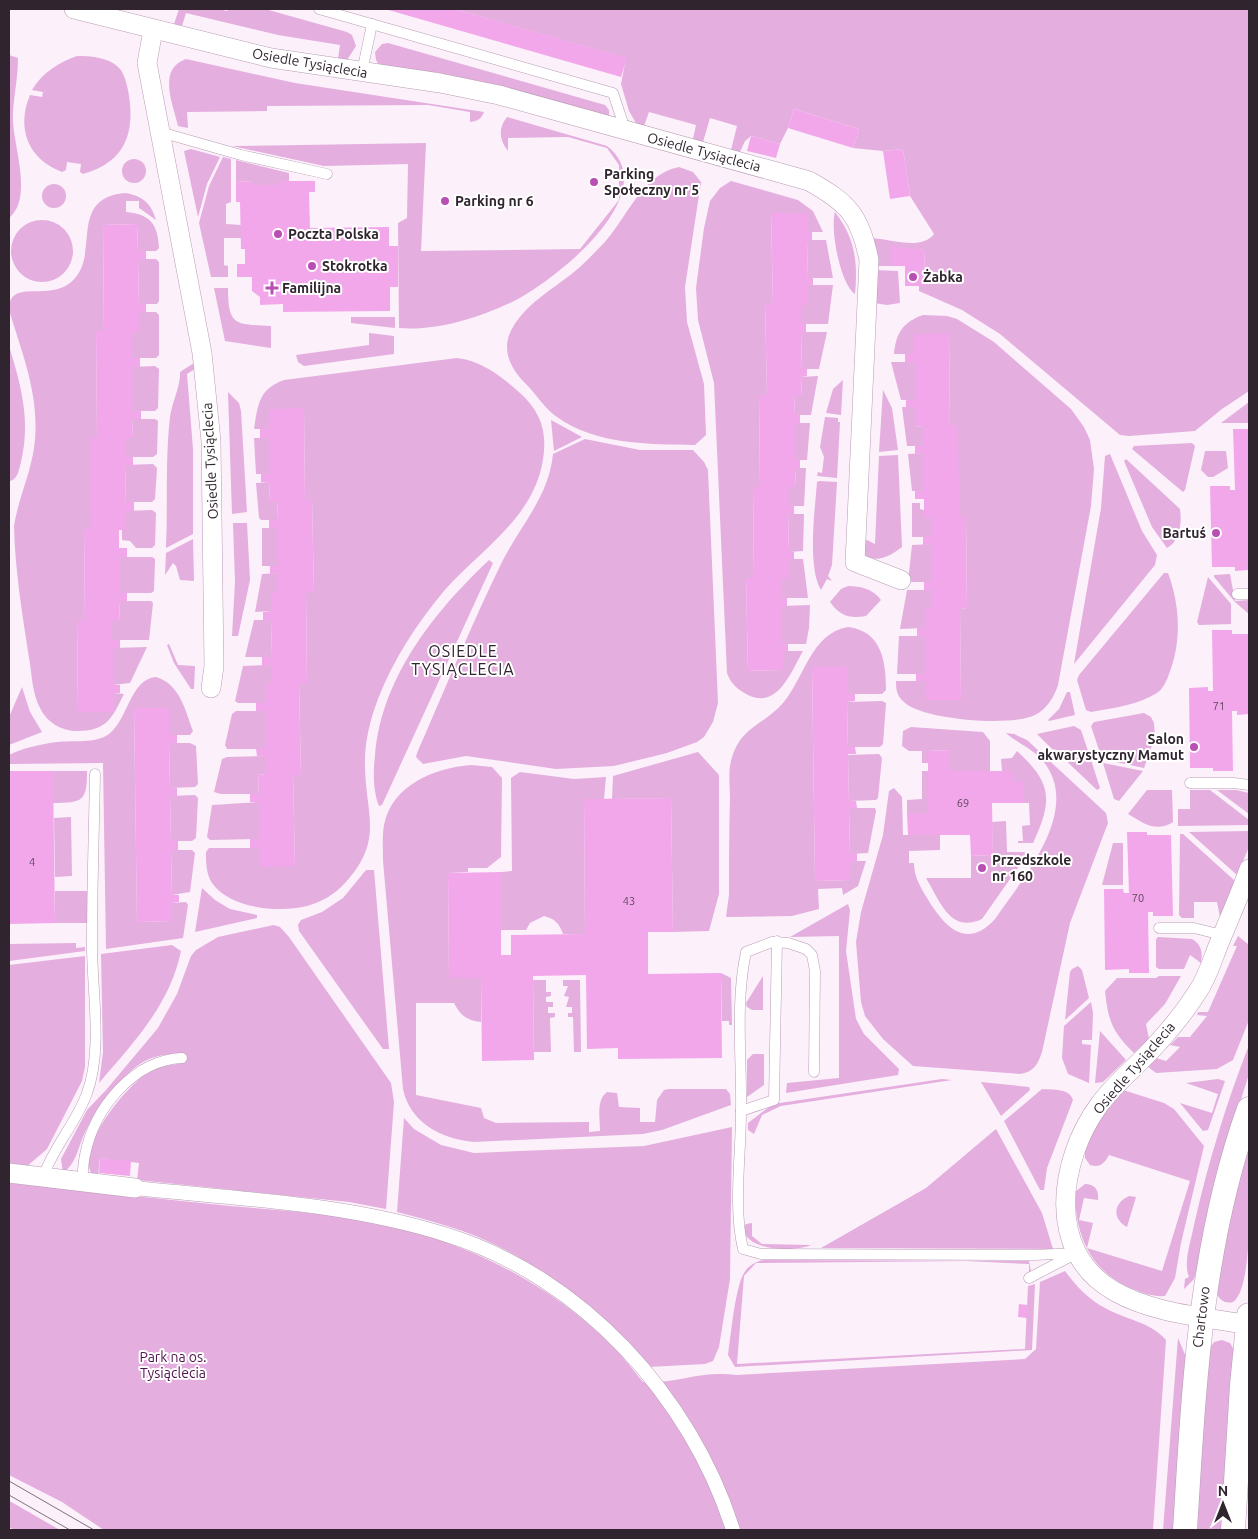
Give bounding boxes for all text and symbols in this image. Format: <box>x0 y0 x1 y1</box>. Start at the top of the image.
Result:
street label: Osiedle Tysiąclecia <box>251 45 369 81</box>
street label: Osiedle Tysiąclecia <box>645 129 763 175</box>
place label: Parking Społeczny nr 5 <box>604 166 699 198</box>
marker: Parking Społeczny nr 5 <box>588 176 600 188</box>
place label: Parking nr 6 <box>455 193 534 209</box>
marker: Parking nr 6 <box>439 195 451 207</box>
place label: Poczta Polska <box>288 226 379 242</box>
marker: Poczta Polska <box>272 228 284 240</box>
place label: Stokrotka <box>322 258 388 274</box>
marker: Stokrotka <box>306 260 318 272</box>
place label: Żabka <box>923 268 963 285</box>
marker: Żabka <box>907 271 919 283</box>
place label: Familijna <box>282 280 341 296</box>
marker: Familijna <box>266 282 278 294</box>
street label: Osiedle Tysiąclecia <box>199 402 221 520</box>
place label: Bartuś <box>1163 525 1206 541</box>
marker: Bartuś <box>1210 527 1222 539</box>
district label: OSIEDLE TYSIĄCLECIA <box>411 642 515 678</box>
house number: 71 <box>1213 700 1225 712</box>
place label: Salon akwarystyczny Mamut <box>1037 731 1184 763</box>
marker: Salon akwarystyczny Mamut <box>1188 741 1200 753</box>
house number: 69 <box>957 797 969 809</box>
place label: Przedszkole nr 160 <box>992 852 1071 884</box>
house number: 4 <box>29 856 35 868</box>
marker: Przedszkole nr 160 <box>976 862 988 874</box>
house number: 70 <box>1132 892 1144 904</box>
house number: 43 <box>623 895 635 907</box>
street label: Osiedle Tysiąclecia <box>1090 1019 1178 1117</box>
street label: Chartowo <box>1189 1285 1213 1349</box>
park label: Park na os. Tysiąclecia <box>139 1349 207 1381</box>
north arrow <box>1198 1479 1248 1529</box>
text: N <box>1218 1483 1228 1499</box>

